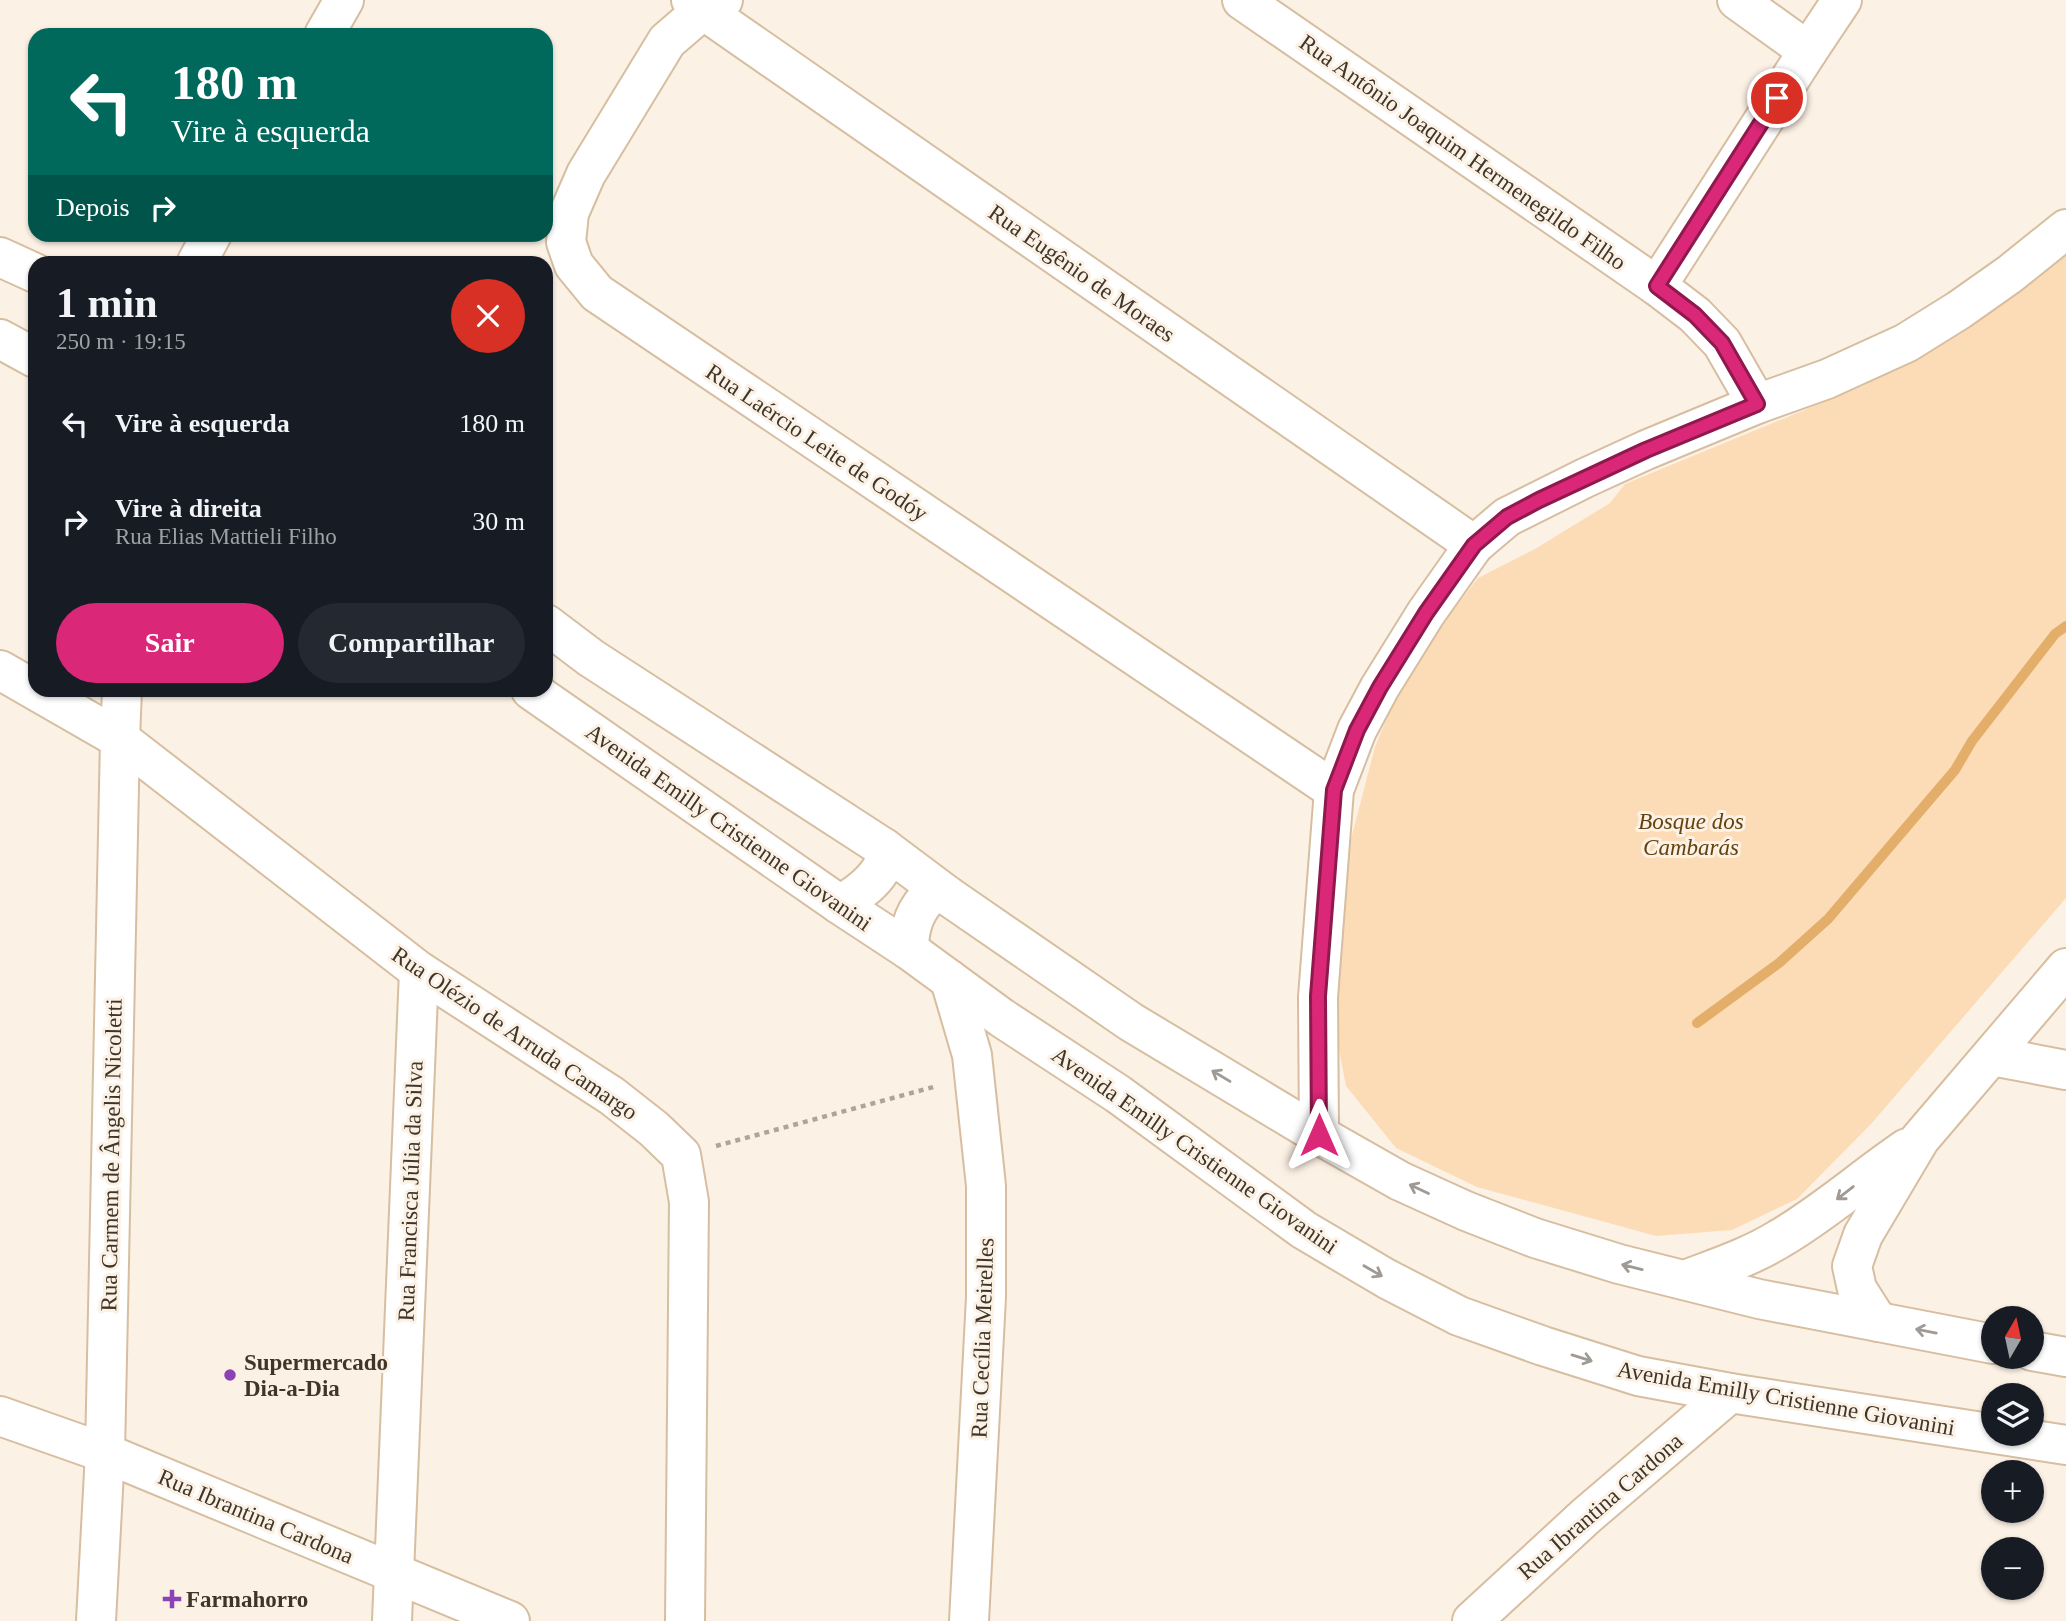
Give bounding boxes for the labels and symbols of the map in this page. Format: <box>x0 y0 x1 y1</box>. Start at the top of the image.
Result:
street label: Rua Antônio Joaquim Hermenegildo Filho <box>1295 30 1631 275</box>
pin <box>1747 68 1807 128</box>
street label: Rua Eugênio de Moraes <box>984 200 1180 347</box>
street label: Rua Laércio Leite de Godóy <box>701 359 933 526</box>
street label: Avenida Emilly Cristienne Giovanini <box>581 719 876 936</box>
park label: Bosque dos Cambarás <box>1638 809 1744 860</box>
street label: Rua Olézio de Arruda Camargo <box>387 942 642 1125</box>
street label: Rua Carmem de Ângelis Nicoletti <box>96 998 127 1312</box>
street label: Avenida Emilly Cristienne Giovanini <box>1047 1042 1342 1259</box>
street label: Rua Francisca Júlia da Silva <box>393 1060 428 1322</box>
one-way arrow <box>1212 1069 1232 1083</box>
position arrow <box>1282 1098 1356 1172</box>
one-way arrow <box>1409 1182 1430 1195</box>
one-way arrow <box>1836 1185 1854 1200</box>
street label: Rua Cecília Meirelles <box>967 1237 998 1439</box>
one-way arrow <box>1621 1260 1644 1273</box>
one-way arrow <box>1362 1264 1382 1278</box>
north arrow <box>1981 1306 2044 1368</box>
one-way arrow <box>1915 1324 1938 1337</box>
place label: Supermercado Dia-a-Dia <box>244 1350 388 1401</box>
one-way arrow <box>1571 1353 1593 1366</box>
street label: Avenida Emilly Cristienne Giovanini <box>1615 1356 1957 1441</box>
marker: Supermercado Dia-a-Dia <box>222 1367 238 1383</box>
street label: Rua Ibrantina Cardona <box>1513 1428 1688 1585</box>
street label: Rua Ibrantina Cardona <box>155 1464 357 1569</box>
place label: Farmahorro <box>186 1587 308 1612</box>
marker: Farmahorro <box>164 1591 180 1607</box>

